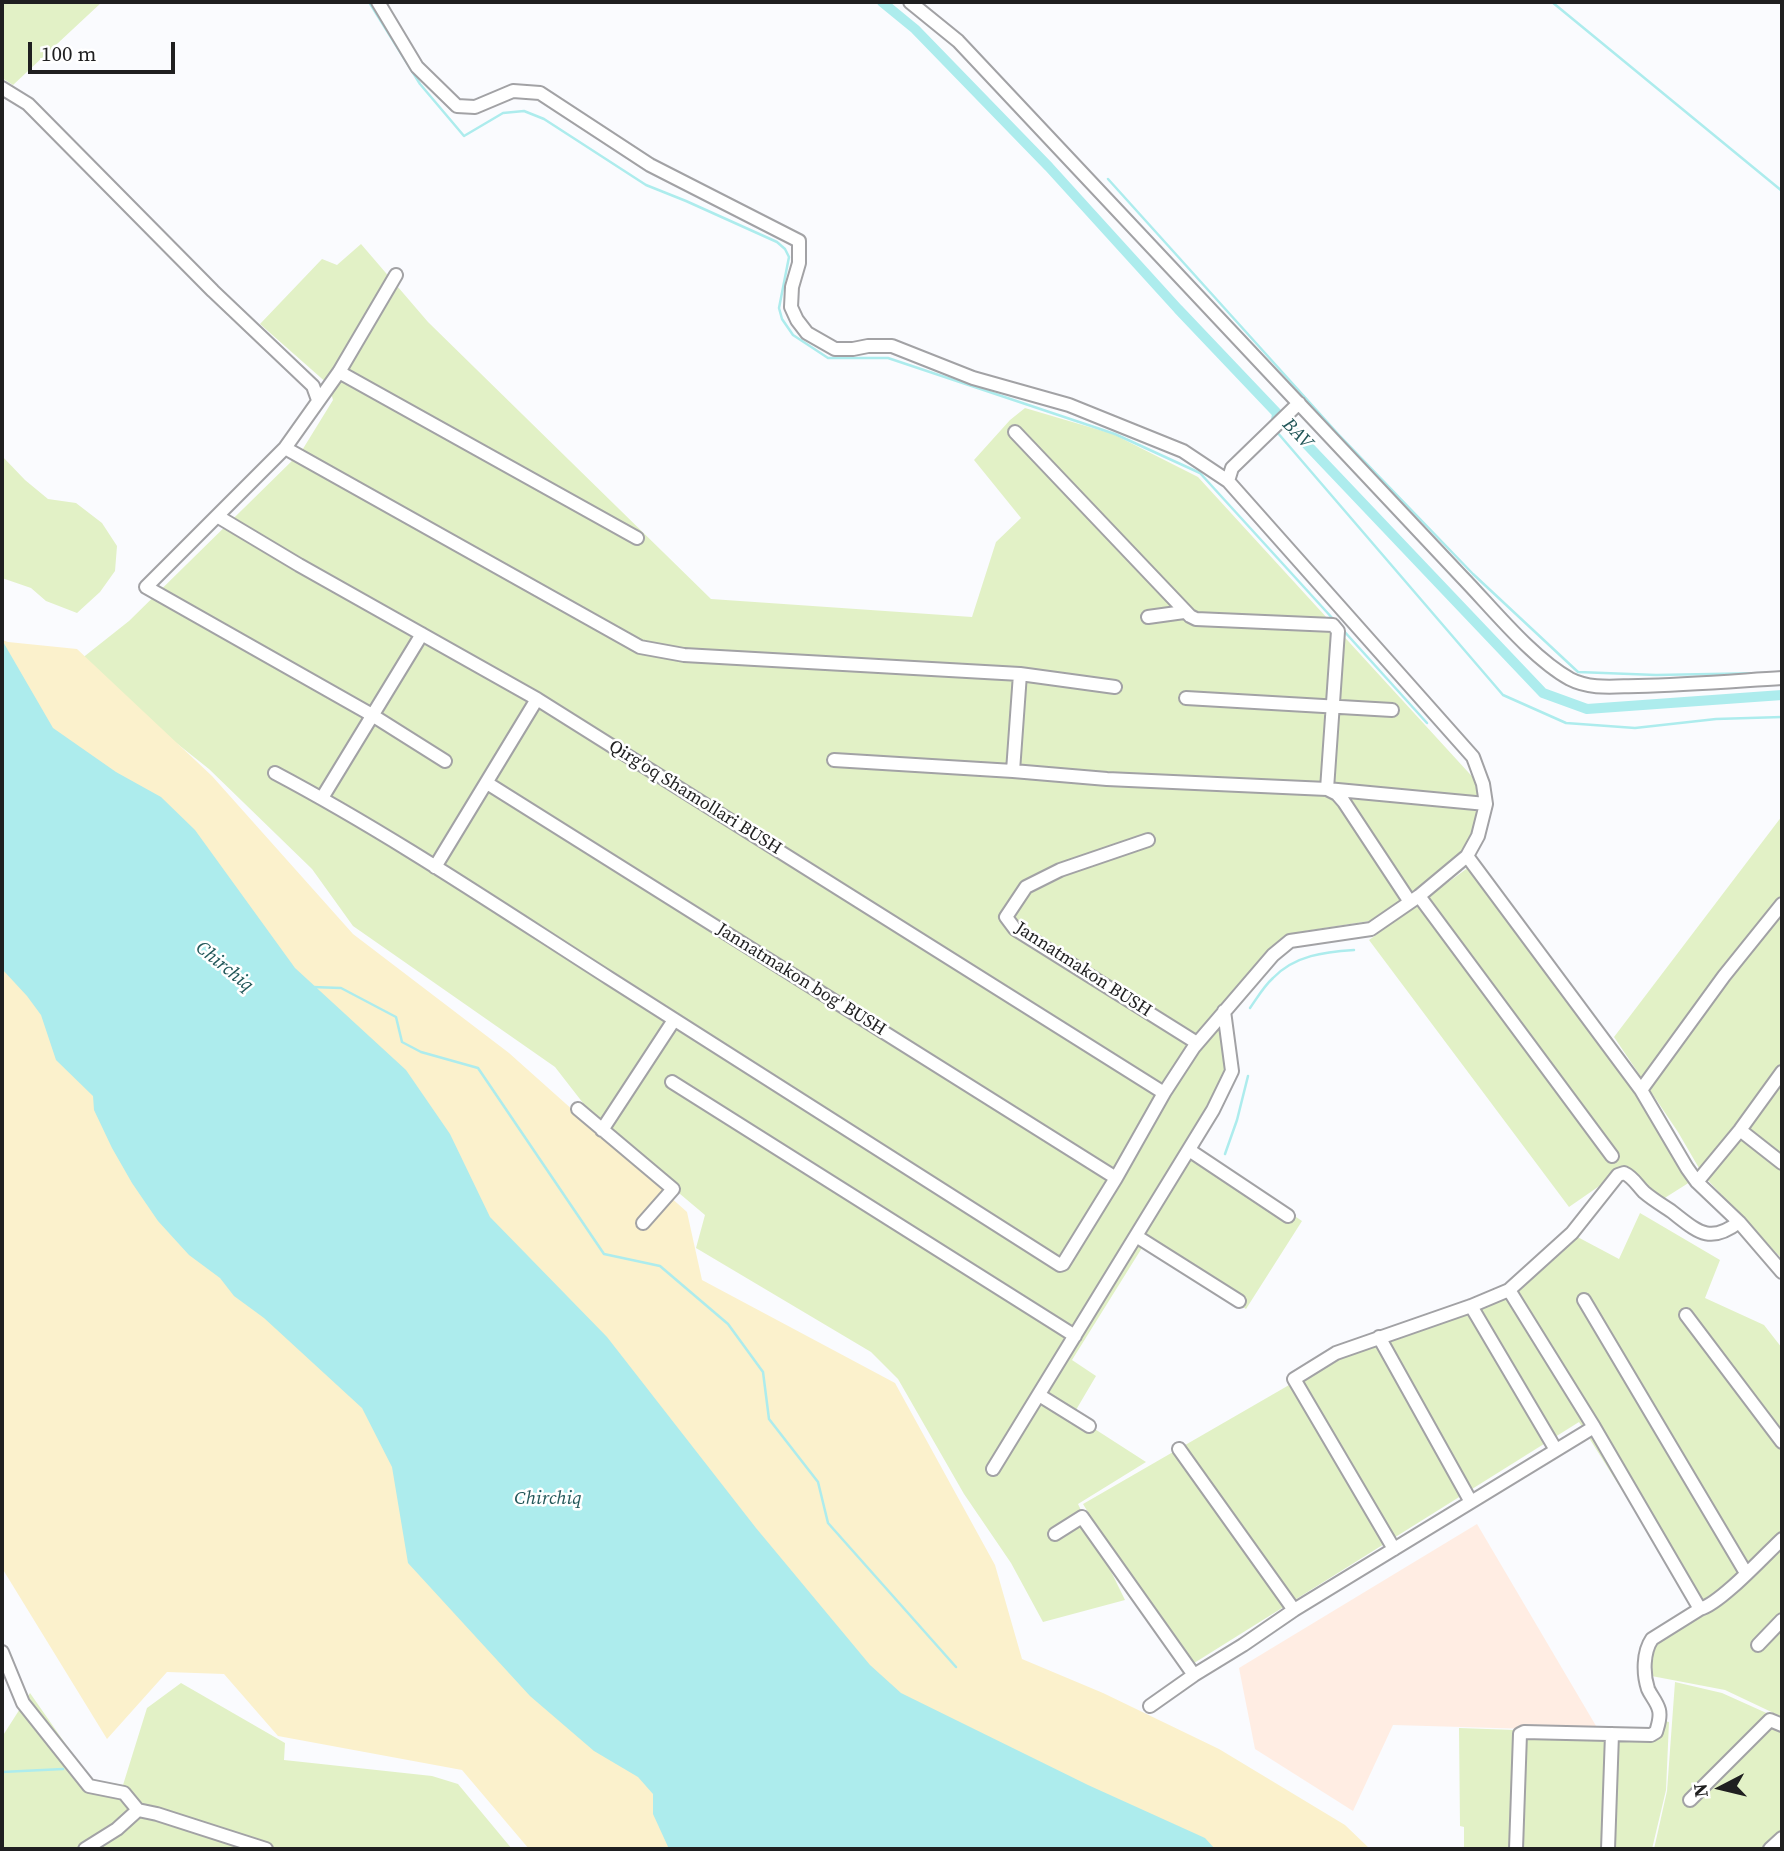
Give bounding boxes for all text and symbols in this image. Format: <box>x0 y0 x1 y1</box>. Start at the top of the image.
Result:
scale bar <box>32 28 178 72</box>
text: 100 m <box>41 39 96 68</box>
water label: BAV <box>1277 414 1317 454</box>
street label: Qirg'oq Shamollari BUSH <box>605 736 785 860</box>
street label: Jannatmakon BUSH <box>1011 918 1155 1022</box>
street label: Jannatmakon bog' BUSH <box>712 919 890 1041</box>
water label: Chirchiq <box>191 937 257 997</box>
water label: Chirchiq <box>514 1488 582 1510</box>
north arrow <box>1686 1753 1756 1823</box>
text: N <box>1686 1782 1714 1799</box>

